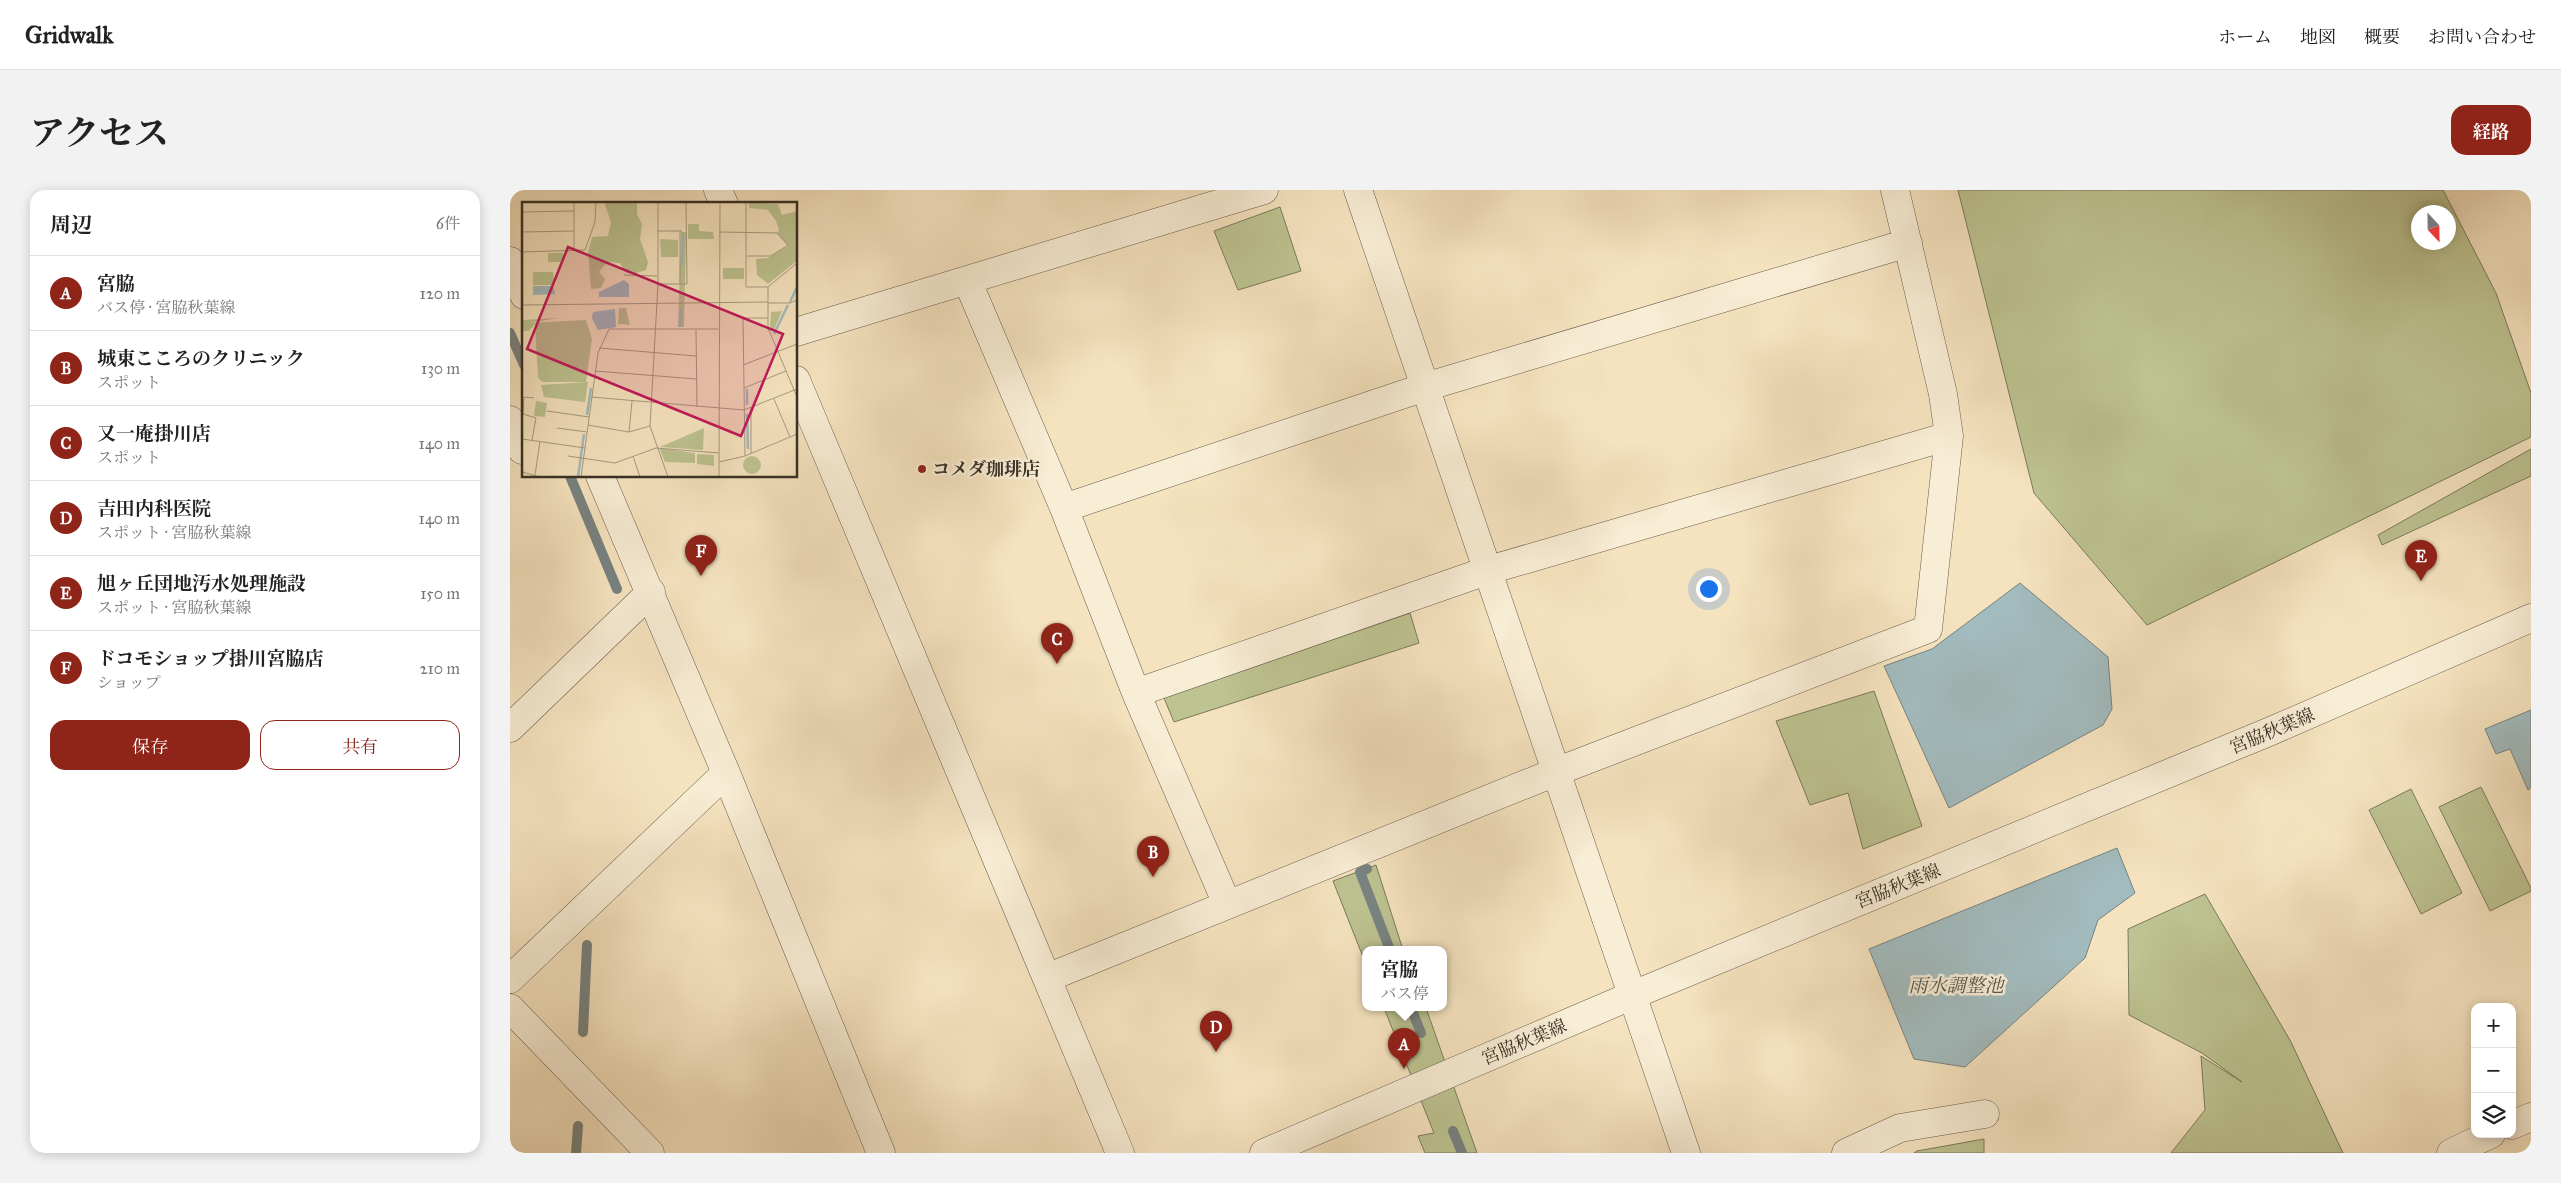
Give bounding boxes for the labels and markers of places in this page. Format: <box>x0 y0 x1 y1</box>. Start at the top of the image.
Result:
place label: コメダ珈琲店 <box>932 458 1040 480</box>
marker: コメダ珈琲店 <box>916 463 928 475</box>
pin: F <box>685 535 717 576</box>
pin: E <box>2405 540 2437 581</box>
pin: C <box>1041 623 1073 664</box>
pin: B <box>1137 836 1169 877</box>
pin: D <box>1200 1011 1232 1052</box>
pin: A <box>1388 1028 1420 1069</box>

